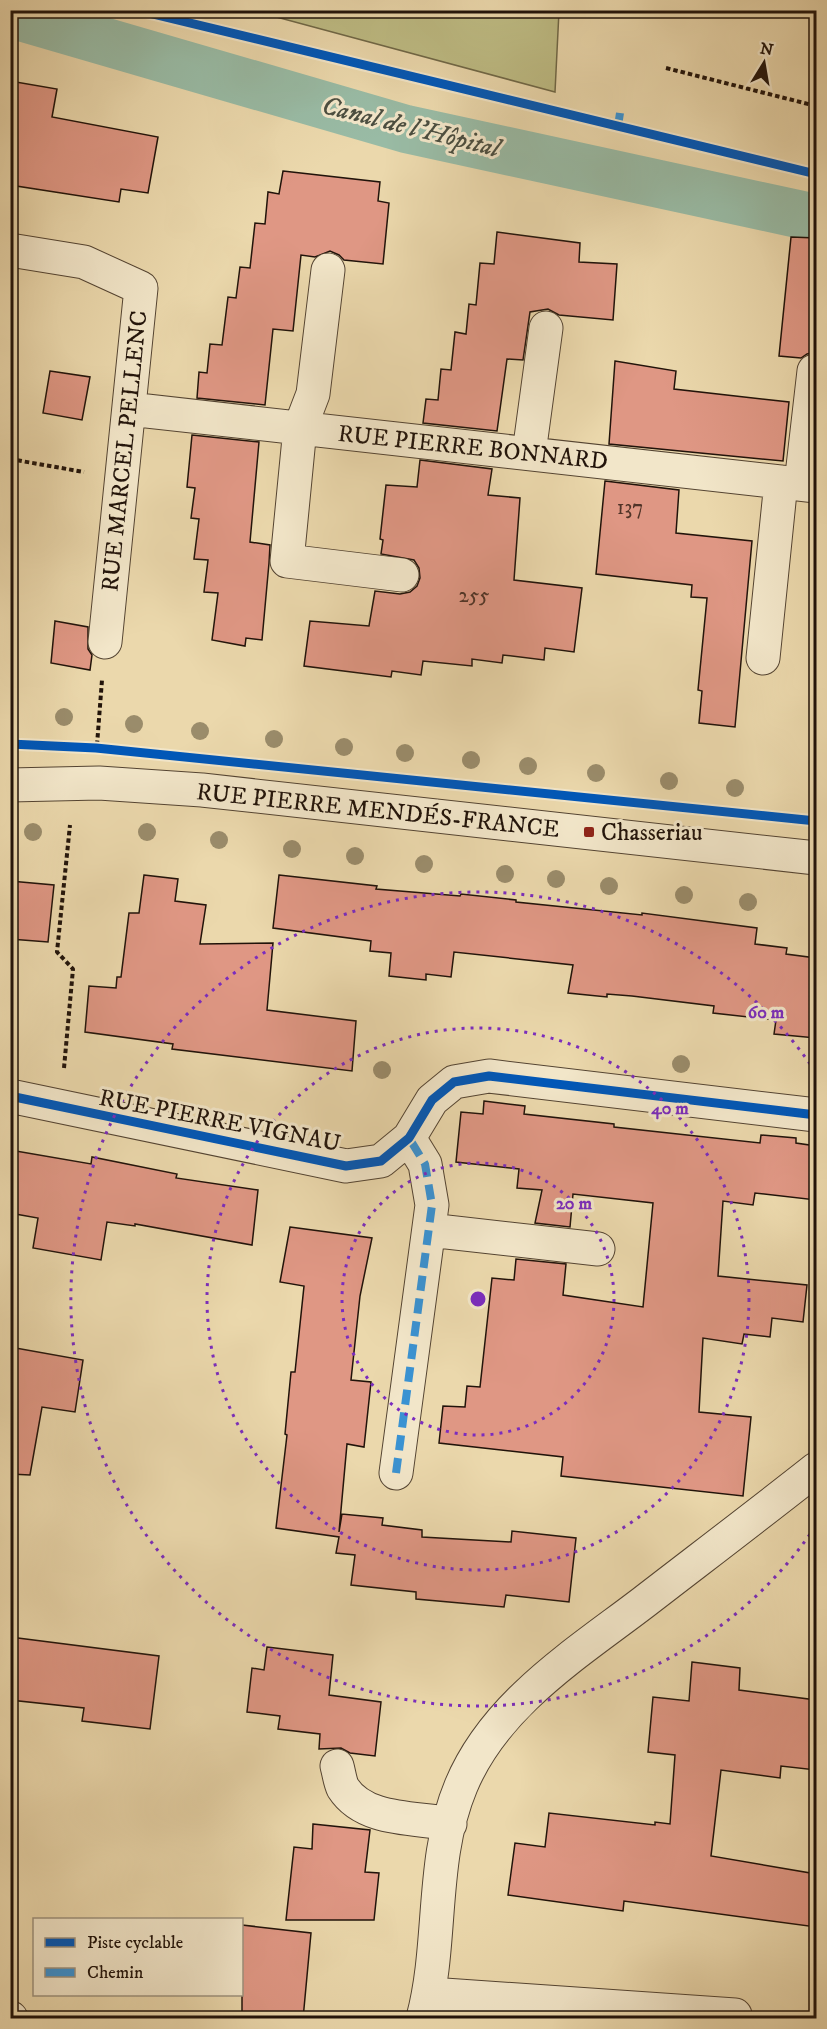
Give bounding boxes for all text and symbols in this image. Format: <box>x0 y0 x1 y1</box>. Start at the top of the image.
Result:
north arrow <box>734 33 794 93</box>
text: N <box>758 38 775 60</box>
water label: Canal de l'Hôpital <box>318 89 506 166</box>
street label: RUE MARCEL PELLENC <box>95 309 155 593</box>
street label: RUE PIERRE BONNARD <box>337 419 609 477</box>
house number: 137 <box>617 495 643 521</box>
house number: 255 <box>458 583 490 609</box>
street label: RUE PIERRE MENDÉS-FRANCE <box>195 777 561 845</box>
place label: Chasseriau <box>601 818 703 848</box>
marker: Chasseriau <box>582 825 596 839</box>
text: 60 m <box>748 1002 785 1024</box>
street label: RUE PIERRE VIGNAU <box>97 1083 343 1159</box>
text: 40 m <box>650 1098 689 1120</box>
text: 20 m <box>556 1193 592 1215</box>
centre of rings <box>468 1289 488 1309</box>
legend <box>33 1918 243 1996</box>
text: Piste cyclable <box>87 1932 183 1954</box>
text: Chemin <box>87 1962 144 1984</box>

